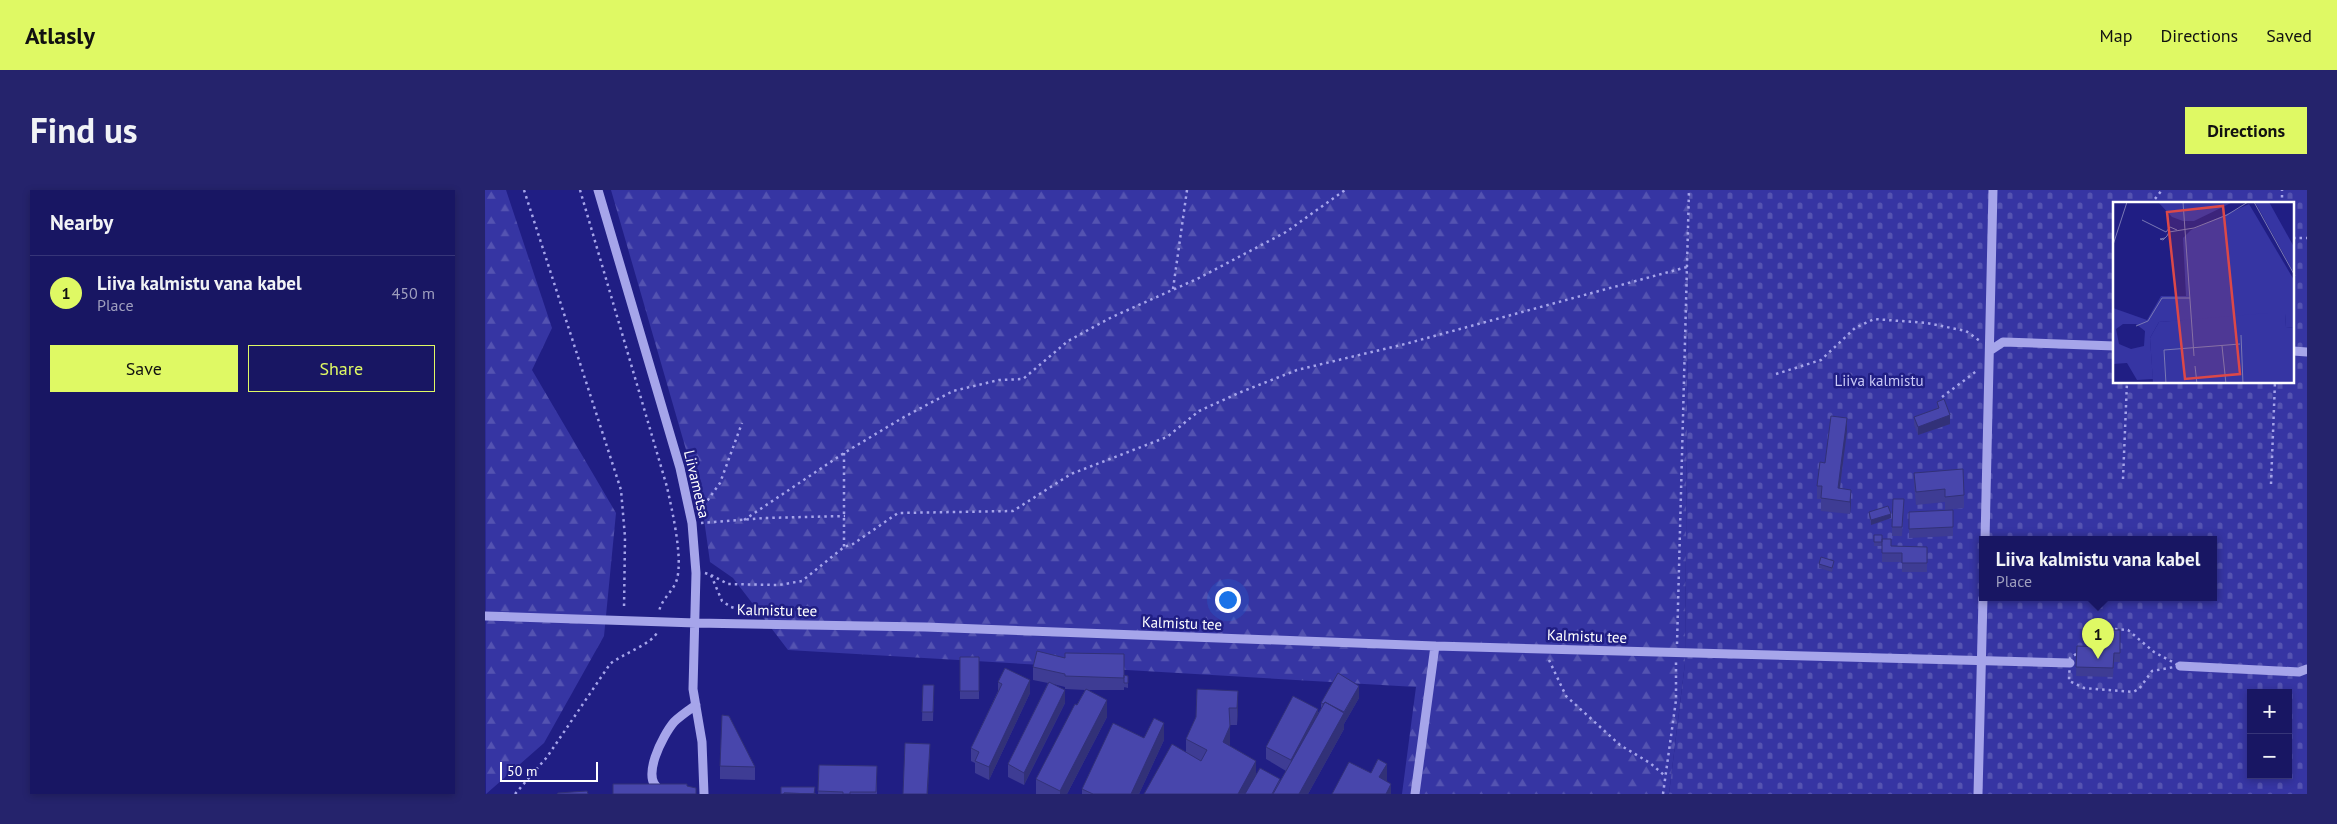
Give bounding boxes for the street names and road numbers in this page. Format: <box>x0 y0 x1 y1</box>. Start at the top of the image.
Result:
street label: Liivametsa <box>680 448 714 520</box>
street label: Kalmistu tee <box>737 600 817 620</box>
street label: Kalmistu tee <box>1142 612 1222 634</box>
street label: Kalmistu tee <box>1547 625 1627 647</box>

